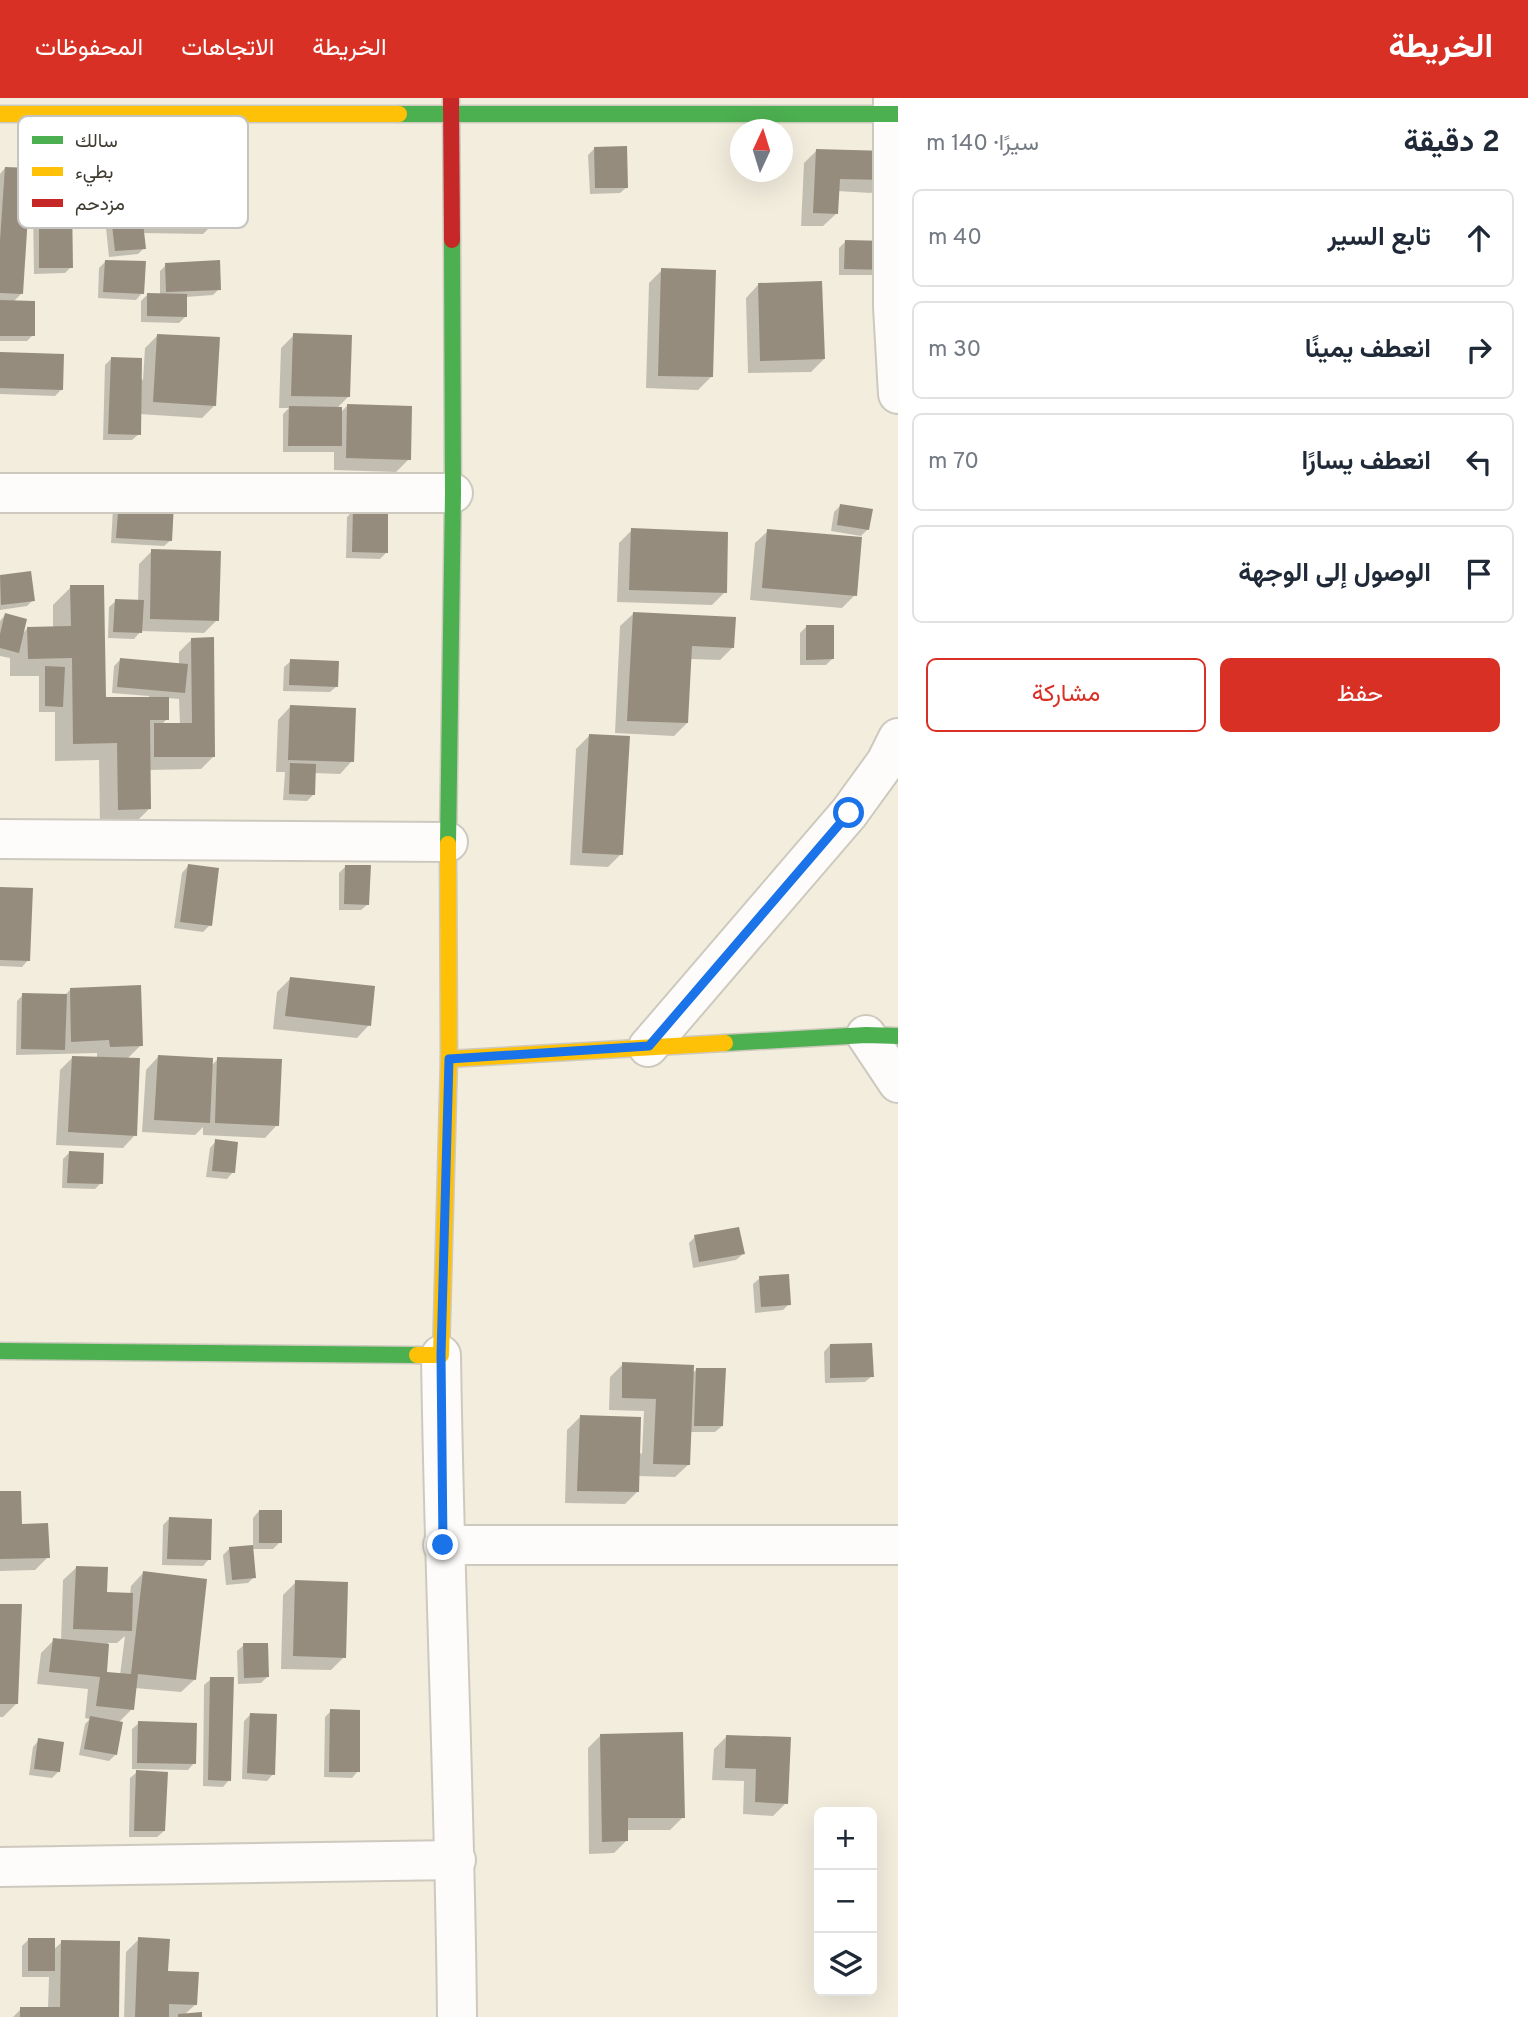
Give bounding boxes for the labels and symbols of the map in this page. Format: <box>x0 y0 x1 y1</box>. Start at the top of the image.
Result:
legend <box>18 116 248 228</box>
north arrow <box>730 119 793 182</box>
text: سالك <box>75 130 118 154</box>
text: بطيء <box>75 161 113 187</box>
text: مزدحم <box>75 193 125 217</box>
route start <box>833 797 864 828</box>
route end <box>427 1529 458 1560</box>

